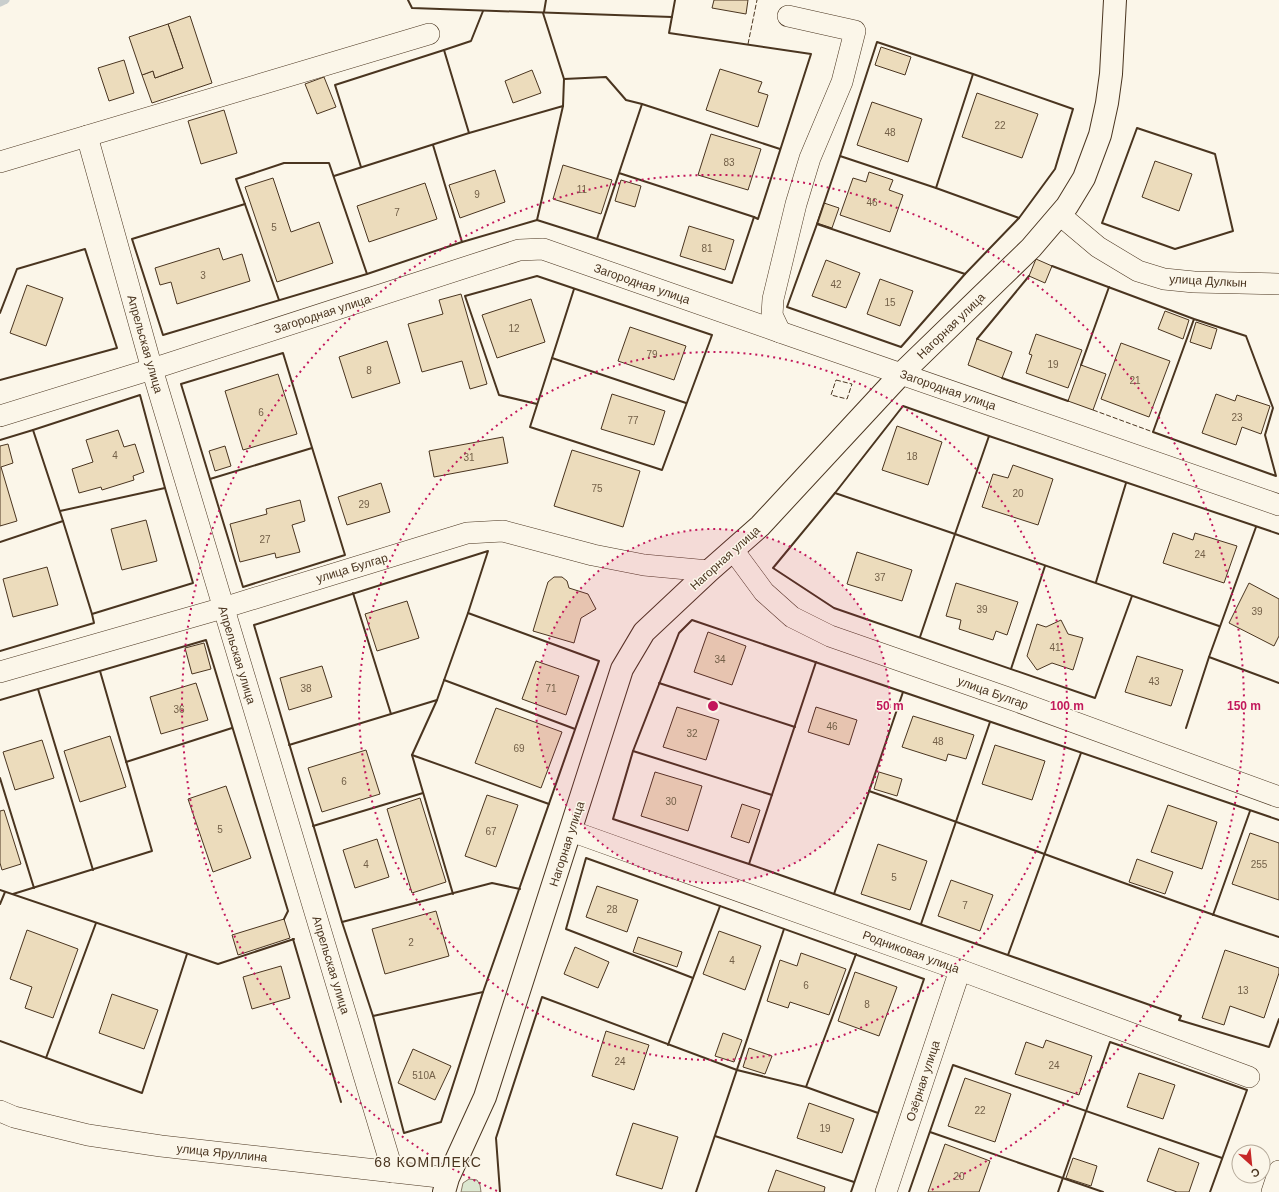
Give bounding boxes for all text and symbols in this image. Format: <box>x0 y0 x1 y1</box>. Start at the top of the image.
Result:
house number: 22 <box>994 120 1006 131</box>
house number: 48 <box>884 127 896 138</box>
house number: 83 <box>723 157 735 168</box>
house number: 11 <box>577 184 588 195</box>
house number: 9 <box>474 189 480 200</box>
house number: 46 <box>866 197 878 208</box>
house number: 7 <box>394 207 400 218</box>
house number: 5 <box>271 222 277 233</box>
house number: 81 <box>701 243 713 254</box>
street label: Загородная улица <box>592 261 692 307</box>
house number: 3 <box>200 270 206 281</box>
street label: улица Дулкын <box>1169 272 1247 290</box>
house number: 42 <box>830 279 842 290</box>
street label: Нагорная улица <box>914 290 988 362</box>
street label: Загородная улица <box>272 292 372 336</box>
street label: Апрельская улица <box>124 293 166 395</box>
house number: 15 <box>884 297 896 308</box>
house number: 12 <box>508 323 520 334</box>
house number: 79 <box>646 349 658 360</box>
house number: 19 <box>1047 359 1059 370</box>
house number: 8 <box>366 365 372 376</box>
street label: Загородная улица <box>898 367 998 413</box>
house number: 21 <box>1129 375 1141 386</box>
house number: 6 <box>258 407 264 418</box>
house number: 23 <box>1231 412 1243 423</box>
house number: 77 <box>627 415 639 426</box>
house number: 4 <box>112 450 118 461</box>
house number: 18 <box>906 451 918 462</box>
house number: 31 <box>463 452 475 463</box>
house number: 75 <box>591 483 603 494</box>
house number: 20 <box>1012 488 1024 499</box>
house number: 29 <box>358 499 370 510</box>
street label: Нагорная улица <box>687 523 763 593</box>
house number: 27 <box>259 534 271 545</box>
house number: 24 <box>1194 549 1206 560</box>
street label: улица Булгар <box>315 550 390 586</box>
house number: 37 <box>874 572 886 583</box>
street label: Апрельская улица <box>215 604 259 706</box>
house number: 39 <box>976 604 988 615</box>
house number: 39 <box>1251 606 1263 617</box>
house number: 41 <box>1049 642 1061 653</box>
house number: 34 <box>714 654 726 665</box>
street label: улица Булгар <box>956 674 1031 712</box>
house number: 43 <box>1148 676 1160 687</box>
house number: 38 <box>300 683 312 694</box>
house number: 71 <box>545 683 557 694</box>
centre of rings <box>706 699 720 713</box>
text: 50 m <box>876 699 904 713</box>
text: 100 m <box>1050 699 1084 713</box>
text: 150 m <box>1227 699 1261 713</box>
house number: 36 <box>173 704 185 715</box>
house number: 46 <box>826 721 838 732</box>
house number: 32 <box>686 728 698 739</box>
house number: 48 <box>932 736 944 747</box>
house number: 69 <box>513 743 525 754</box>
house number: 6 <box>341 776 347 787</box>
house number: 30 <box>665 796 677 807</box>
street label: Нагорная улица <box>547 799 587 888</box>
house number: 5 <box>217 824 223 835</box>
house number: 67 <box>485 826 497 837</box>
house number: 4 <box>363 859 369 870</box>
house number: 255 <box>1251 859 1268 870</box>
house number: 5 <box>891 872 897 883</box>
house number: 7 <box>962 900 968 911</box>
house number: 28 <box>606 904 618 915</box>
street label: Апрельская улица <box>309 914 353 1016</box>
street label: Родниковая улица <box>861 928 962 976</box>
house number: 2 <box>408 937 414 948</box>
house number: 4 <box>729 955 735 966</box>
house number: 6 <box>803 980 809 991</box>
house number: 13 <box>1237 985 1249 996</box>
house number: 8 <box>864 999 870 1010</box>
street label: Озёрная улица <box>903 1038 943 1123</box>
house number: 24 <box>614 1056 626 1067</box>
house number: 24 <box>1048 1060 1060 1071</box>
house number: 510А <box>412 1070 436 1081</box>
house number: 22 <box>974 1105 986 1116</box>
house number: 19 <box>819 1123 831 1134</box>
street label: улица Яруллина <box>176 1141 268 1165</box>
north arrow <box>1231 1144 1271 1184</box>
district label: 68 КОМПЛЕКС <box>374 1154 482 1170</box>
text: С <box>1249 1166 1262 1180</box>
house number: 20 <box>953 1171 965 1182</box>

